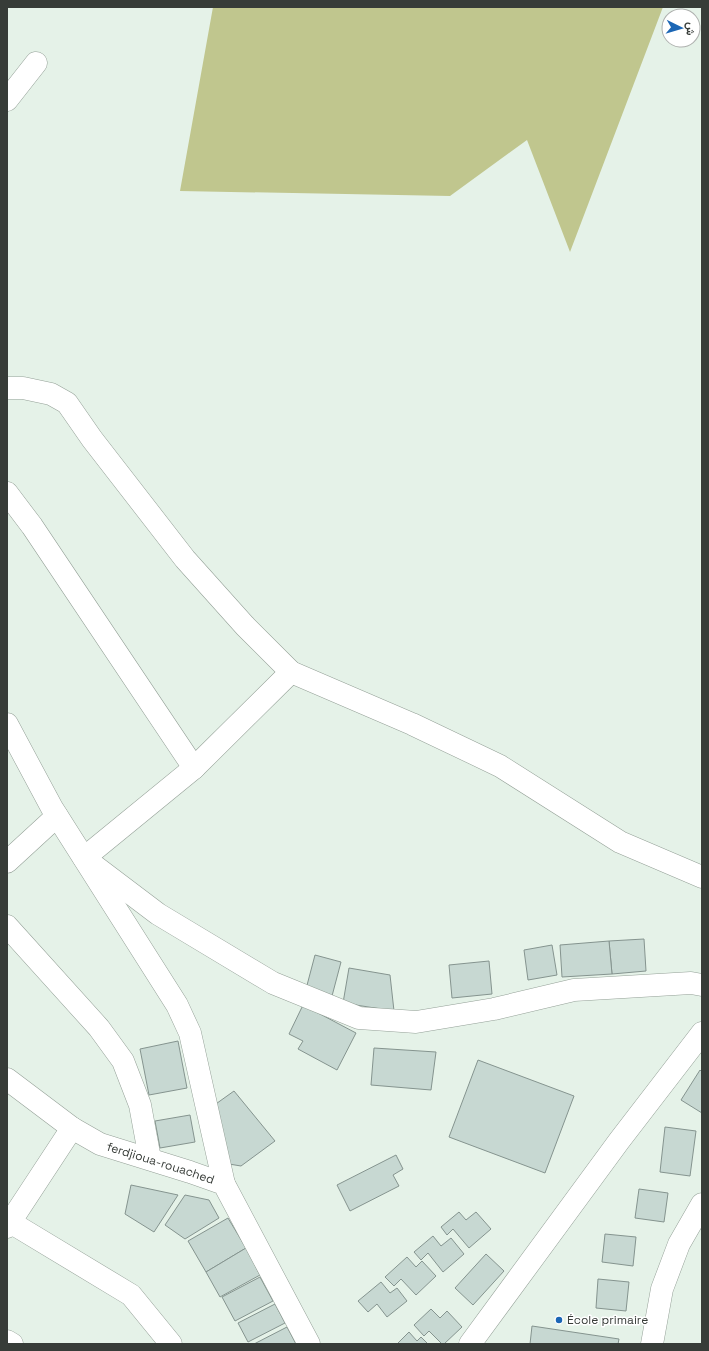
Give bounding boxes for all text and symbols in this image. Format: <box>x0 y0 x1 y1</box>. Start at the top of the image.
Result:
north arrow <box>661 8 701 48</box>
text: ش <box>683 22 699 36</box>
street label: ferdjioua-rouached <box>104 1138 217 1188</box>
place label: École primaire <box>567 1312 648 1328</box>
marker: École primaire <box>554 1315 564 1325</box>

